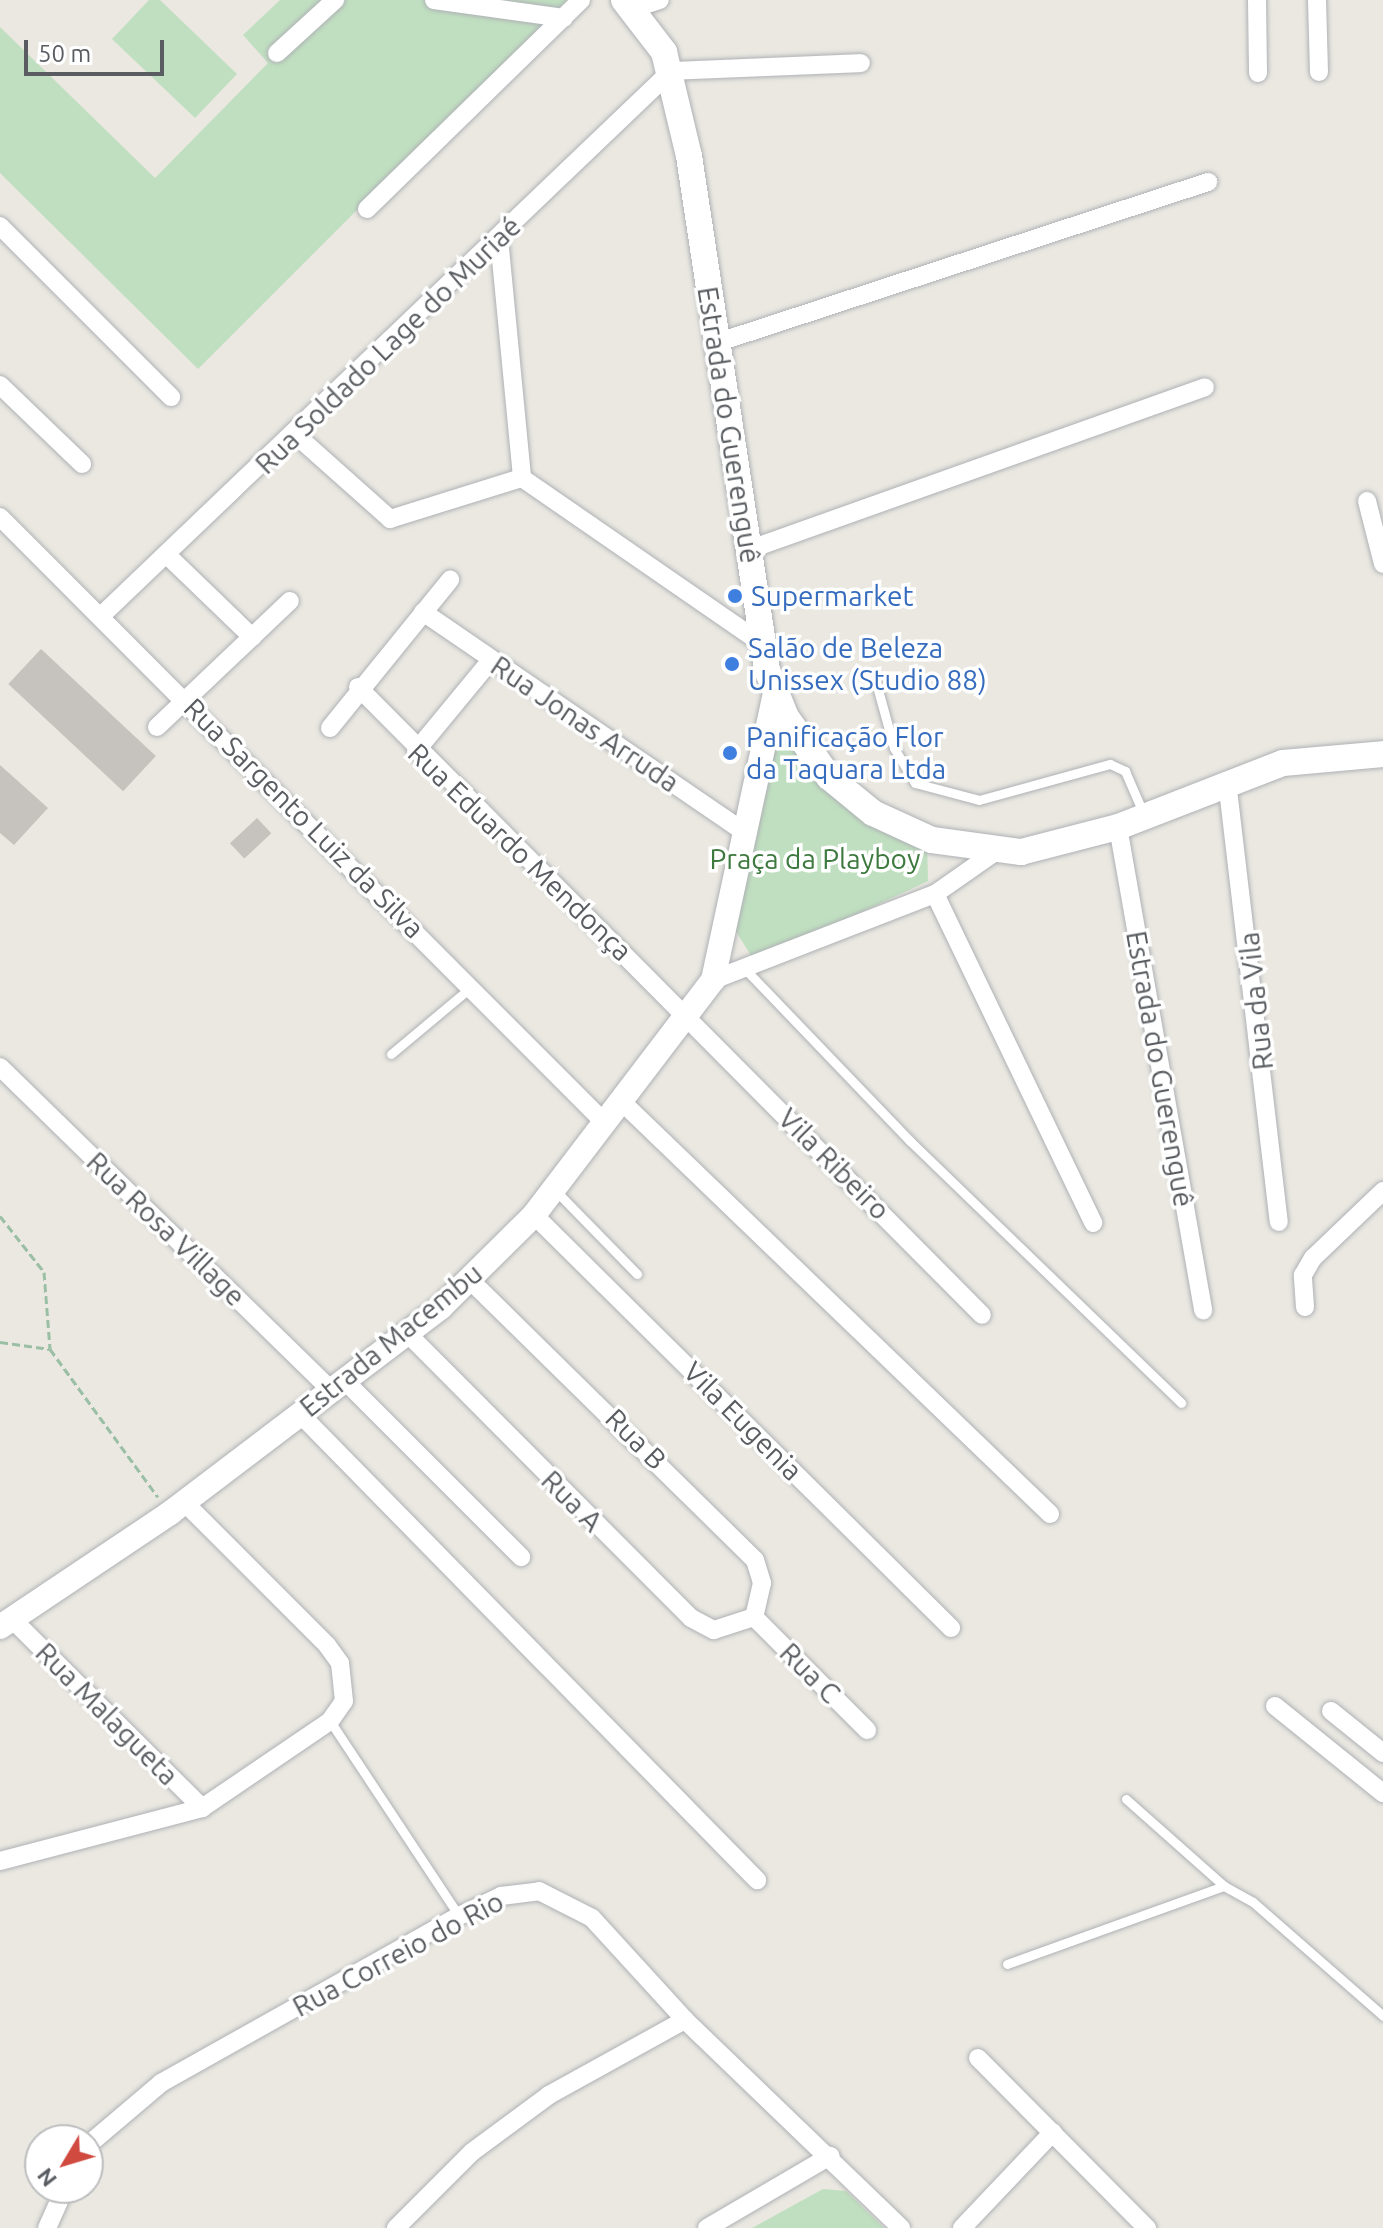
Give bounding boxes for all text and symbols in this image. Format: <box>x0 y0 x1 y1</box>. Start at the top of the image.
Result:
scale bar <box>28 24 168 74</box>
text: 50 m <box>38 40 91 67</box>
street label: Rua Soldado Lage do Muriaé <box>248 209 528 481</box>
street label: Estrada do Guerenguê <box>691 284 767 566</box>
place label: Supermarket <box>751 579 913 613</box>
marker: Supermarket <box>726 587 744 605</box>
place label: Salão de Beleza Unissex (Studio 88) <box>748 631 987 697</box>
street label: Rua Jonas Arruda <box>485 649 685 799</box>
marker: Salão de Beleza Unissex (Studio 88) <box>723 655 741 673</box>
street label: Rua Sargento Luiz da Silva <box>177 691 431 945</box>
place label: Panificação Flor da Taquara Ltda <box>746 720 946 786</box>
street label: Rua Eduardo Mendonça <box>401 736 639 968</box>
marker: Panificação Flor da Taquara Ltda <box>721 744 739 762</box>
park label: Praça da Playboy <box>710 842 920 876</box>
street label: Estrada do Guerenguê <box>1119 928 1201 1210</box>
street label: Rua da Vila <box>1232 930 1280 1072</box>
street label: Vila Ribeiro <box>771 1101 897 1227</box>
street label: Rua Rosa Village <box>80 1145 252 1313</box>
street label: Estrada Macembu <box>293 1256 489 1424</box>
street label: Vila Eugenia <box>677 1355 809 1487</box>
street label: Rua B <box>599 1402 673 1476</box>
street label: Rua A <box>535 1464 609 1538</box>
street label: Rua Malagueta <box>29 1636 185 1792</box>
street label: Rua C <box>773 1636 847 1710</box>
street label: Rua Correio do Rio <box>287 1884 509 2024</box>
north arrow <box>24 2124 104 2204</box>
text: N <box>31 2164 61 2192</box>

